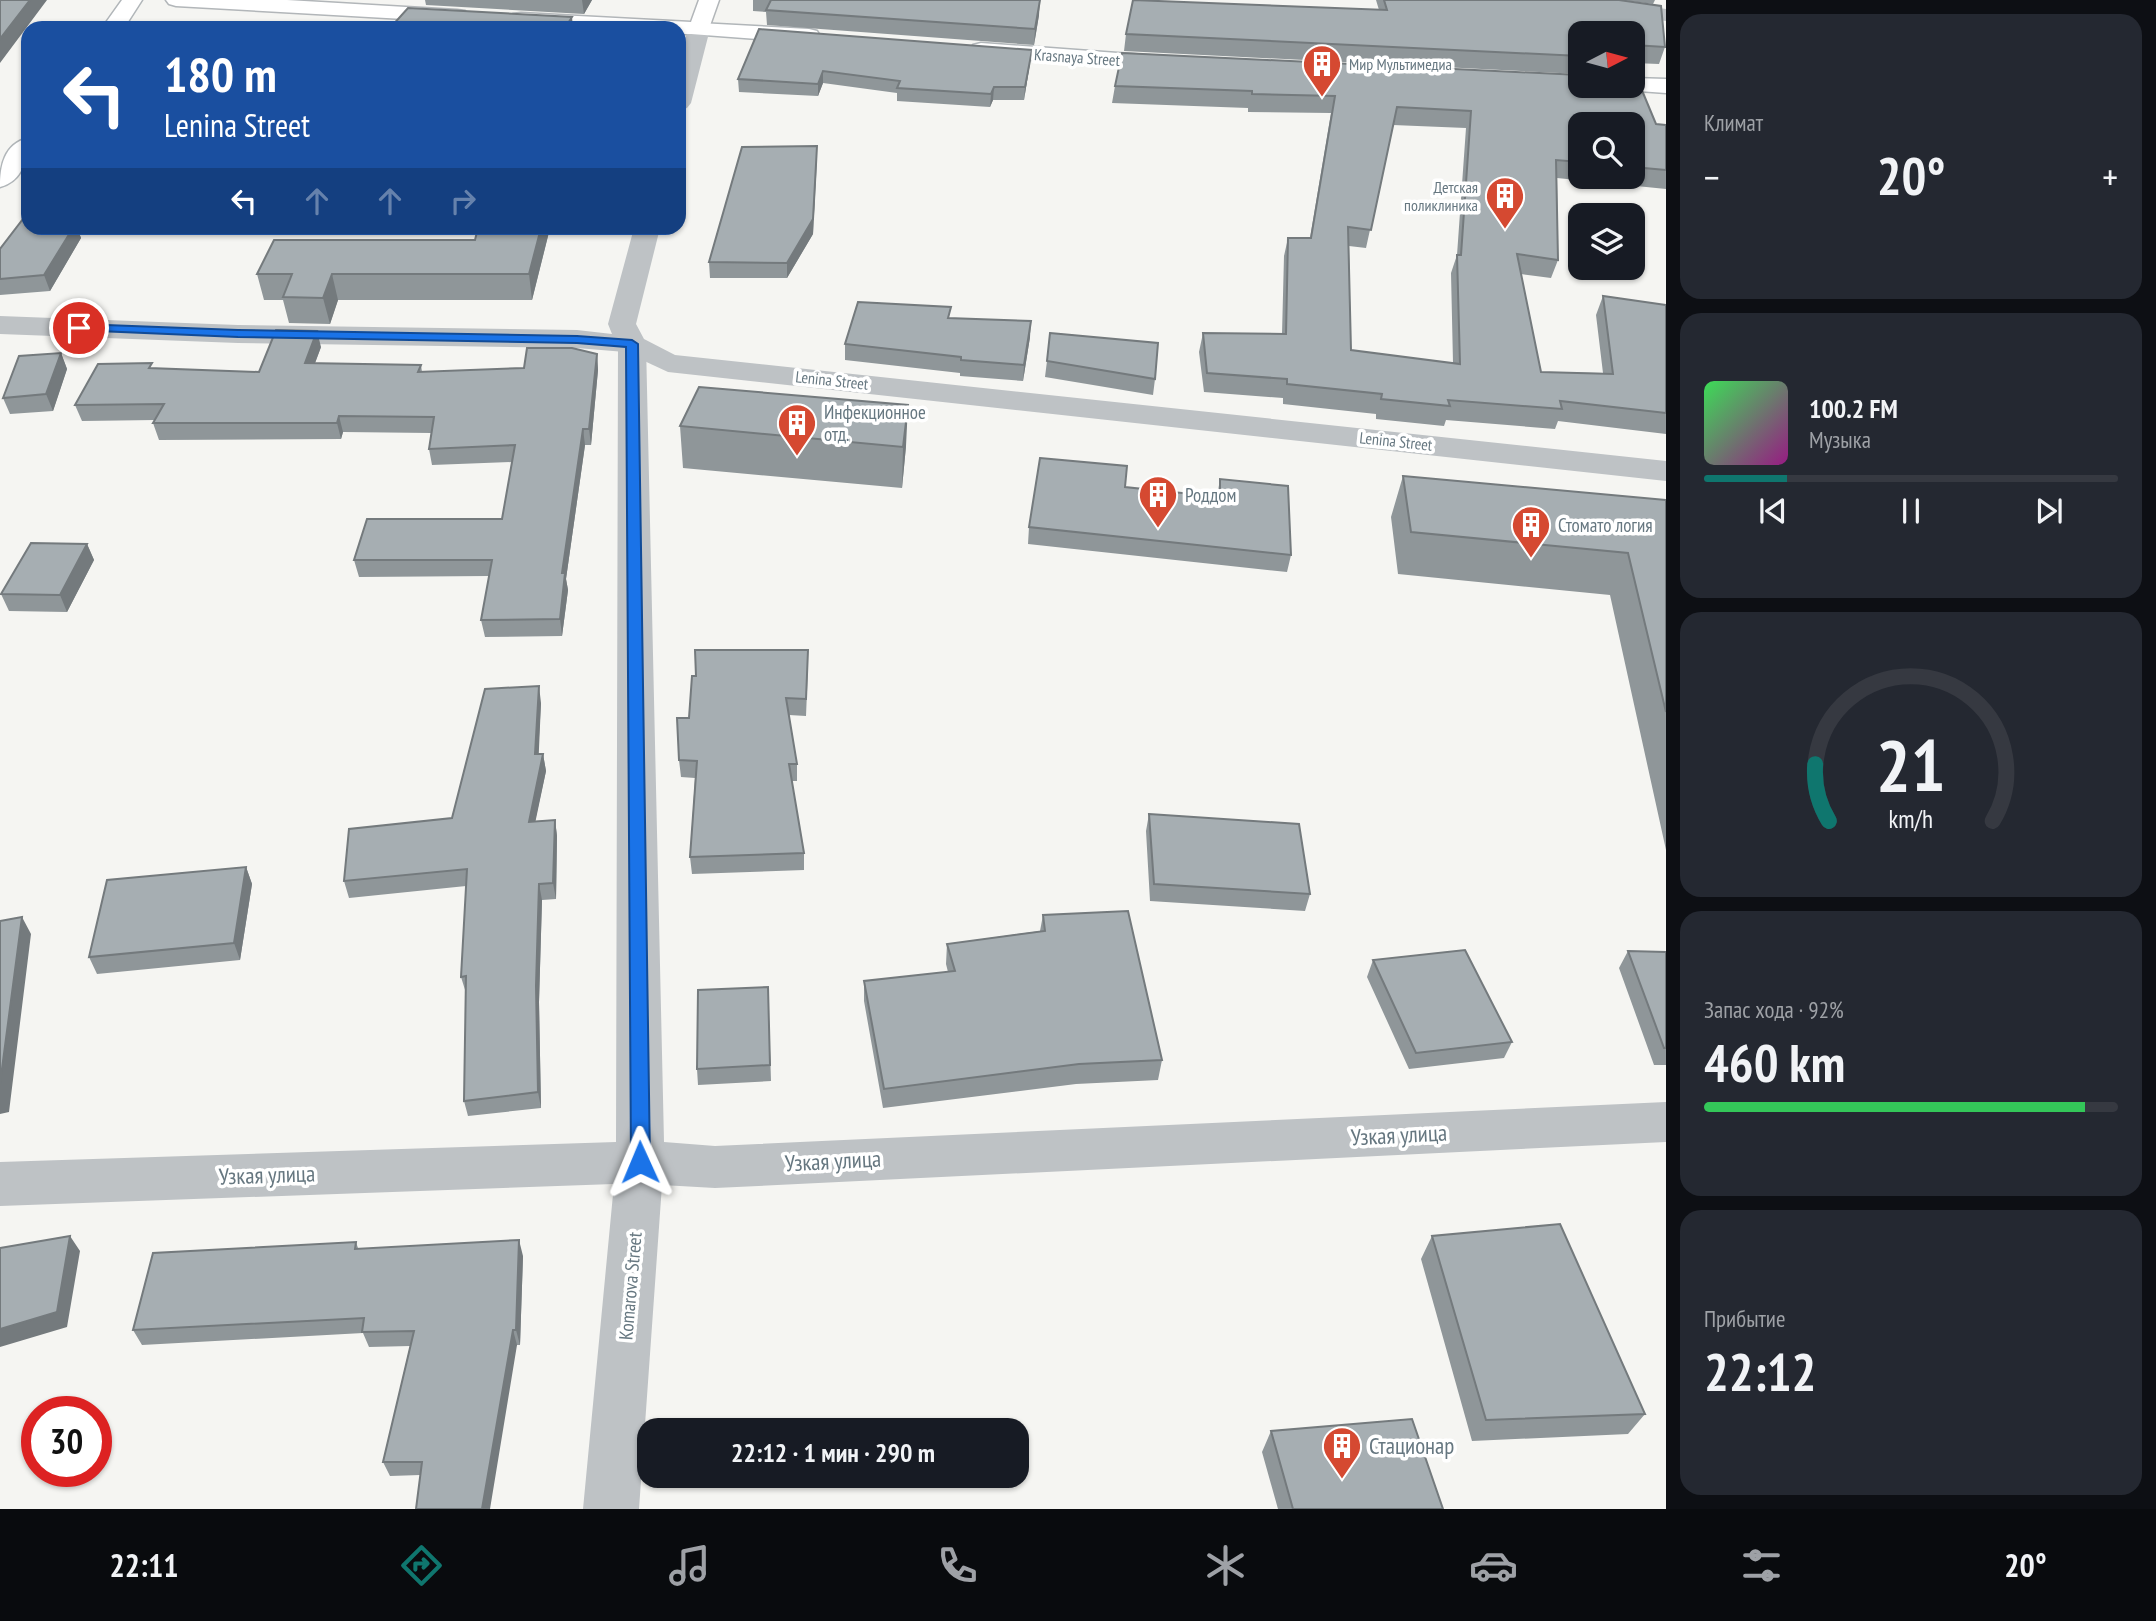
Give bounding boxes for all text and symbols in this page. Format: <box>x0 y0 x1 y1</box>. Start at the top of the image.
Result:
north arrow <box>1568 21 1645 98</box>
map controls <box>1568 21 1645 280</box>
text: 180 m <box>164 42 277 106</box>
building icon: Мир Мультимедиа <box>1301 43 1343 98</box>
street label: Krasnaya Street <box>1033 44 1121 70</box>
icon: left <box>49 49 140 140</box>
place label: Мир Мультимедиа <box>1349 54 1452 74</box>
text: Lenina Street <box>164 104 310 146</box>
text: Климат <box>1704 108 1763 137</box>
button: search <box>1568 112 1645 189</box>
text: 20° <box>1877 142 1945 209</box>
text: − <box>1704 152 1720 201</box>
text: + <box>2102 152 2118 201</box>
building icon: Детская поликлиника <box>1484 175 1526 230</box>
place label: Детская поликлиника <box>1404 177 1478 215</box>
icon: left <box>225 182 263 220</box>
icon: ahead <box>298 182 336 220</box>
icon: ahead <box>371 182 409 220</box>
icon: right <box>444 182 482 220</box>
button: layers <box>1568 203 1645 280</box>
pin <box>49 298 109 358</box>
icon: arrive <box>60 309 98 347</box>
street label: Lenina Street <box>795 366 870 394</box>
text: 100.2 FM <box>1809 392 1898 425</box>
place label: Инфекционное отд. <box>824 400 926 446</box>
building icon: Инфекционное отд. <box>776 402 818 457</box>
text: Музыка <box>1809 425 1871 454</box>
street label: Lenina Street <box>1359 427 1434 455</box>
building icon: Роддом <box>1137 474 1179 529</box>
place label: Роддом <box>1185 483 1236 507</box>
icon: previous <box>1754 492 1792 530</box>
icon: pause <box>1892 492 1930 530</box>
icon: next <box>2030 492 2068 530</box>
building icon: Стомато логия <box>1510 504 1552 559</box>
place label: Стомато логия <box>1558 513 1653 537</box>
text: 21 <box>1876 717 1946 811</box>
text: km/h <box>1889 802 1933 834</box>
text: Запас хода · 92% <box>1704 995 1844 1024</box>
text: 460 km <box>1704 1029 1845 1096</box>
street label: Узкая улица <box>1350 1117 1448 1152</box>
position arrow <box>603 1125 677 1199</box>
street label: Узкая улица <box>784 1143 882 1178</box>
street label: Узкая улица <box>218 1158 316 1191</box>
street label: Komarova Street <box>613 1230 647 1341</box>
text: Прибытие <box>1704 1304 1785 1333</box>
text: 22:12 <box>1704 1338 1816 1405</box>
speed limit sign: 30 <box>21 1396 112 1487</box>
building icon: Стационар <box>1321 1425 1363 1480</box>
place label: Стационар <box>1369 1431 1454 1460</box>
text: 22:12 · 1 мин · 290 m <box>731 1436 935 1469</box>
icon: directions <box>397 1541 446 1590</box>
icon: music <box>665 1541 714 1590</box>
icon: phone <box>933 1541 982 1590</box>
icon: climate <box>1201 1541 1250 1590</box>
icon: car <box>1469 1541 1518 1590</box>
icon: filters <box>1737 1541 1786 1590</box>
text: 22:11 <box>109 1544 179 1586</box>
text: 20° <box>2004 1544 2047 1586</box>

